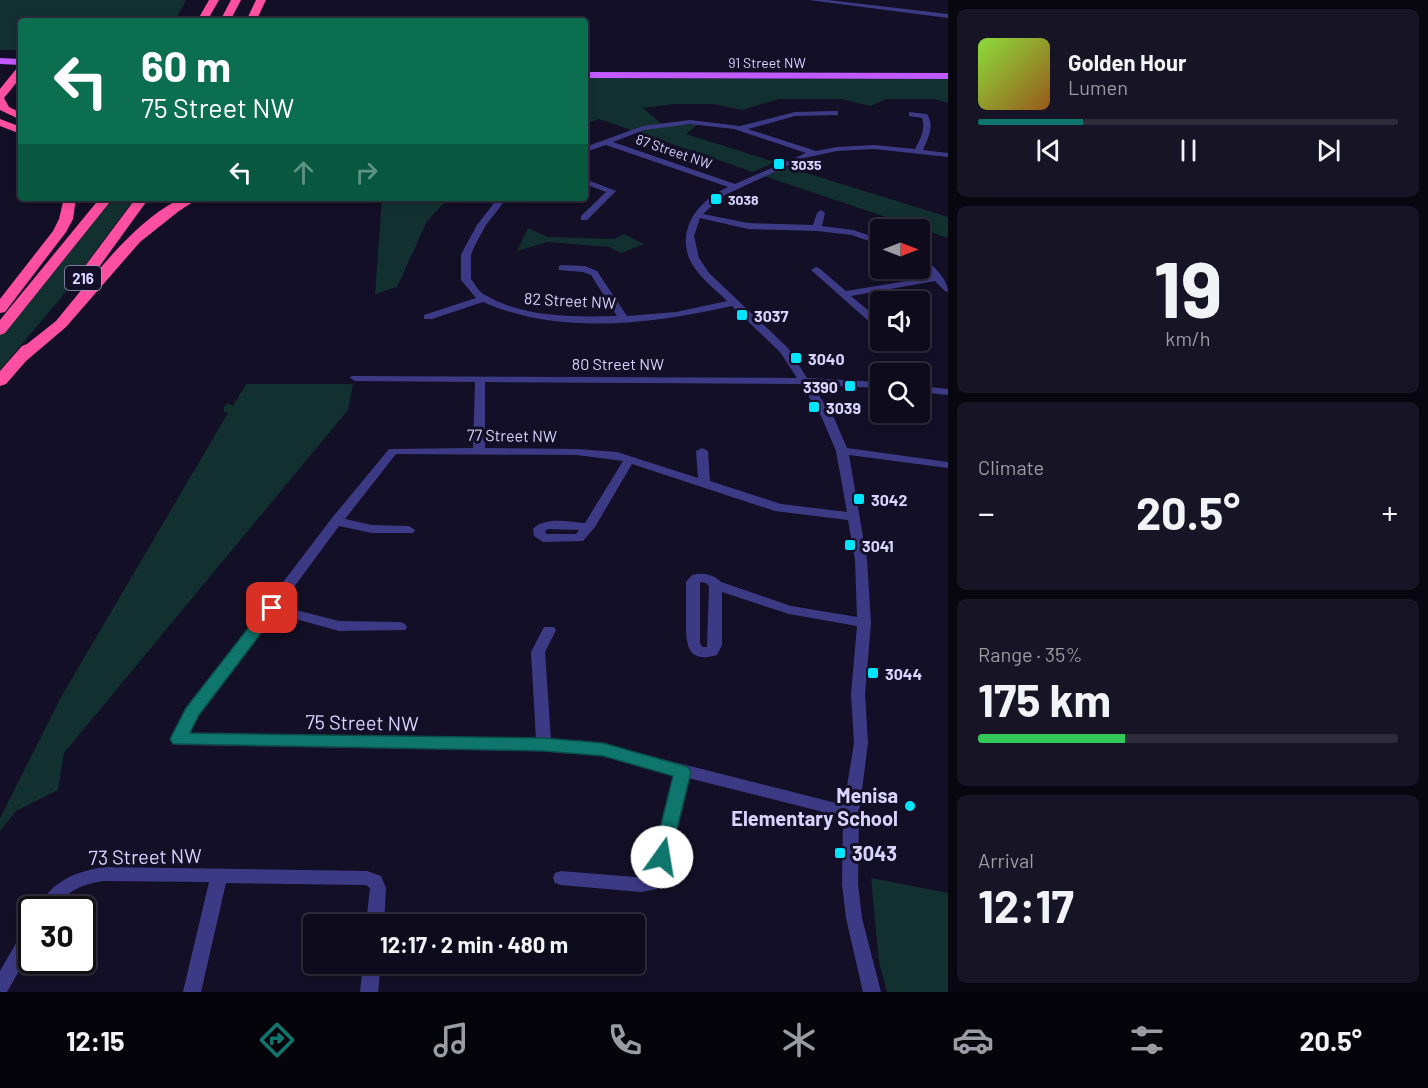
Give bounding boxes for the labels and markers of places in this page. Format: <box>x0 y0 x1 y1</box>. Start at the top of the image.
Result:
place label: 3035 <box>791 156 822 173</box>
marker: 3035 <box>772 157 786 171</box>
place label: 3038 <box>728 191 759 208</box>
marker: 3038 <box>709 192 723 206</box>
place label: 3037 <box>754 306 788 325</box>
marker: 3037 <box>735 308 749 322</box>
place label: 3040 <box>808 349 845 368</box>
marker: 3040 <box>789 351 803 365</box>
place label: 3390 <box>803 377 838 396</box>
marker: 3390 <box>843 379 857 393</box>
place label: 3039 <box>826 398 861 417</box>
marker: 3039 <box>807 400 821 414</box>
place label: 3042 <box>871 490 907 509</box>
marker: 3042 <box>852 492 866 506</box>
place label: 3041 <box>862 536 894 555</box>
marker: 3041 <box>843 538 857 552</box>
pin <box>246 582 297 633</box>
place label: 3044 <box>885 664 922 683</box>
marker: 3044 <box>866 666 880 680</box>
place label: Menisa Elementary School <box>731 783 898 830</box>
marker: Menisa Elementary School <box>903 799 917 813</box>
place label: 3043 <box>852 841 897 865</box>
marker: 3043 <box>833 846 847 860</box>

